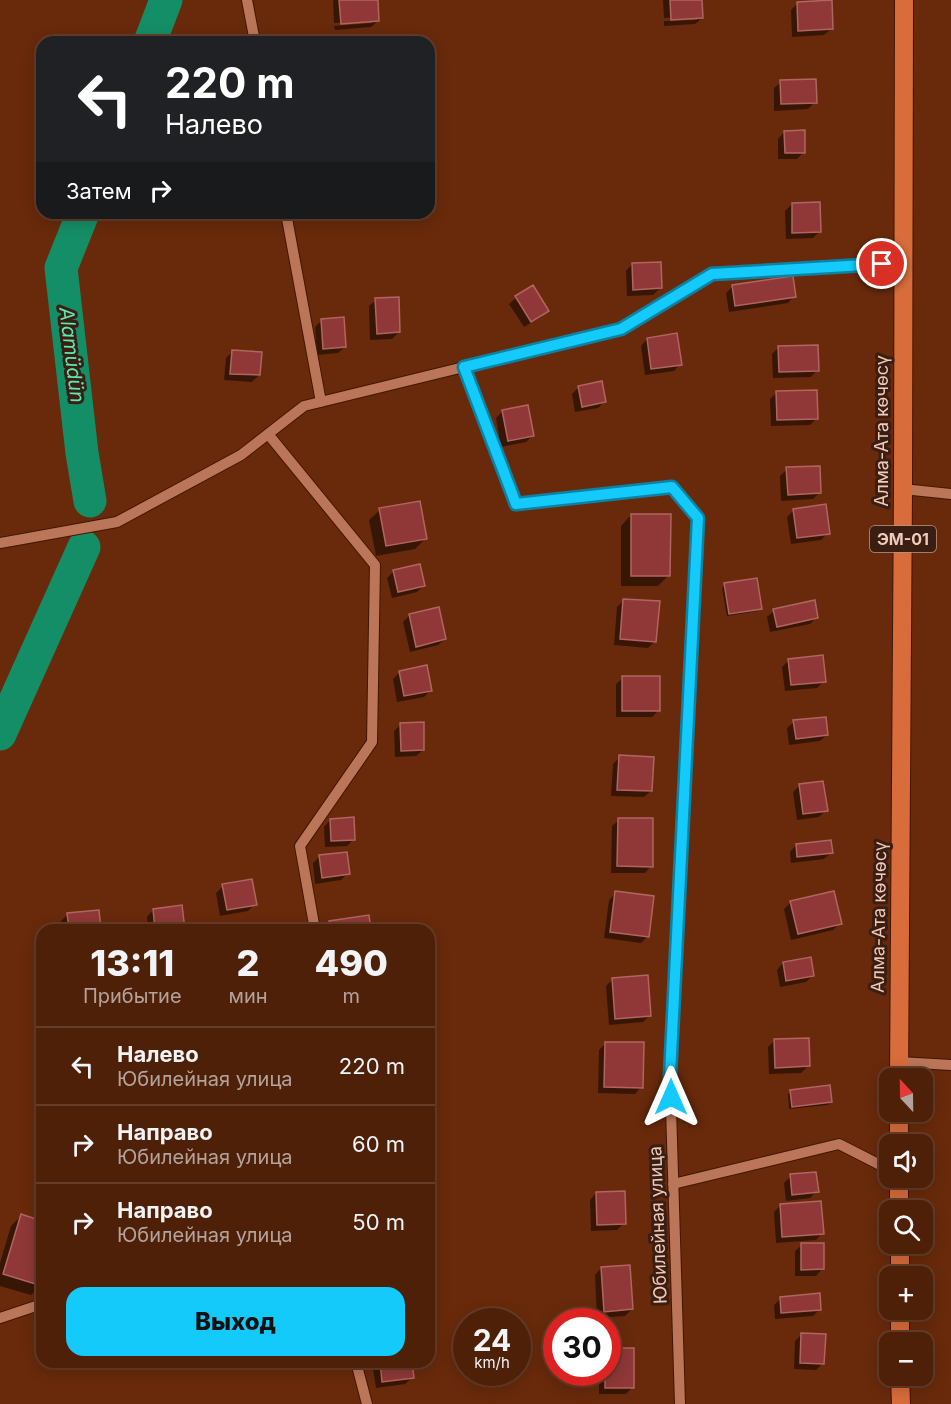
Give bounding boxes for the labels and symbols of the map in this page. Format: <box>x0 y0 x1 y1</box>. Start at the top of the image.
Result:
pin <box>856 238 907 289</box>
water label: Alamüdün <box>54 305 90 404</box>
street label: Алма-Ата көчөсү <box>871 355 892 507</box>
road number: ЭМ-01 <box>870 526 936 552</box>
street label: Алма-Ата көчөсү <box>867 841 890 993</box>
position arrow <box>639 1065 703 1129</box>
north arrow <box>879 1068 933 1122</box>
street label: Юбилейная улица <box>644 1146 671 1304</box>
speed limit sign: 30 <box>543 1308 621 1386</box>

